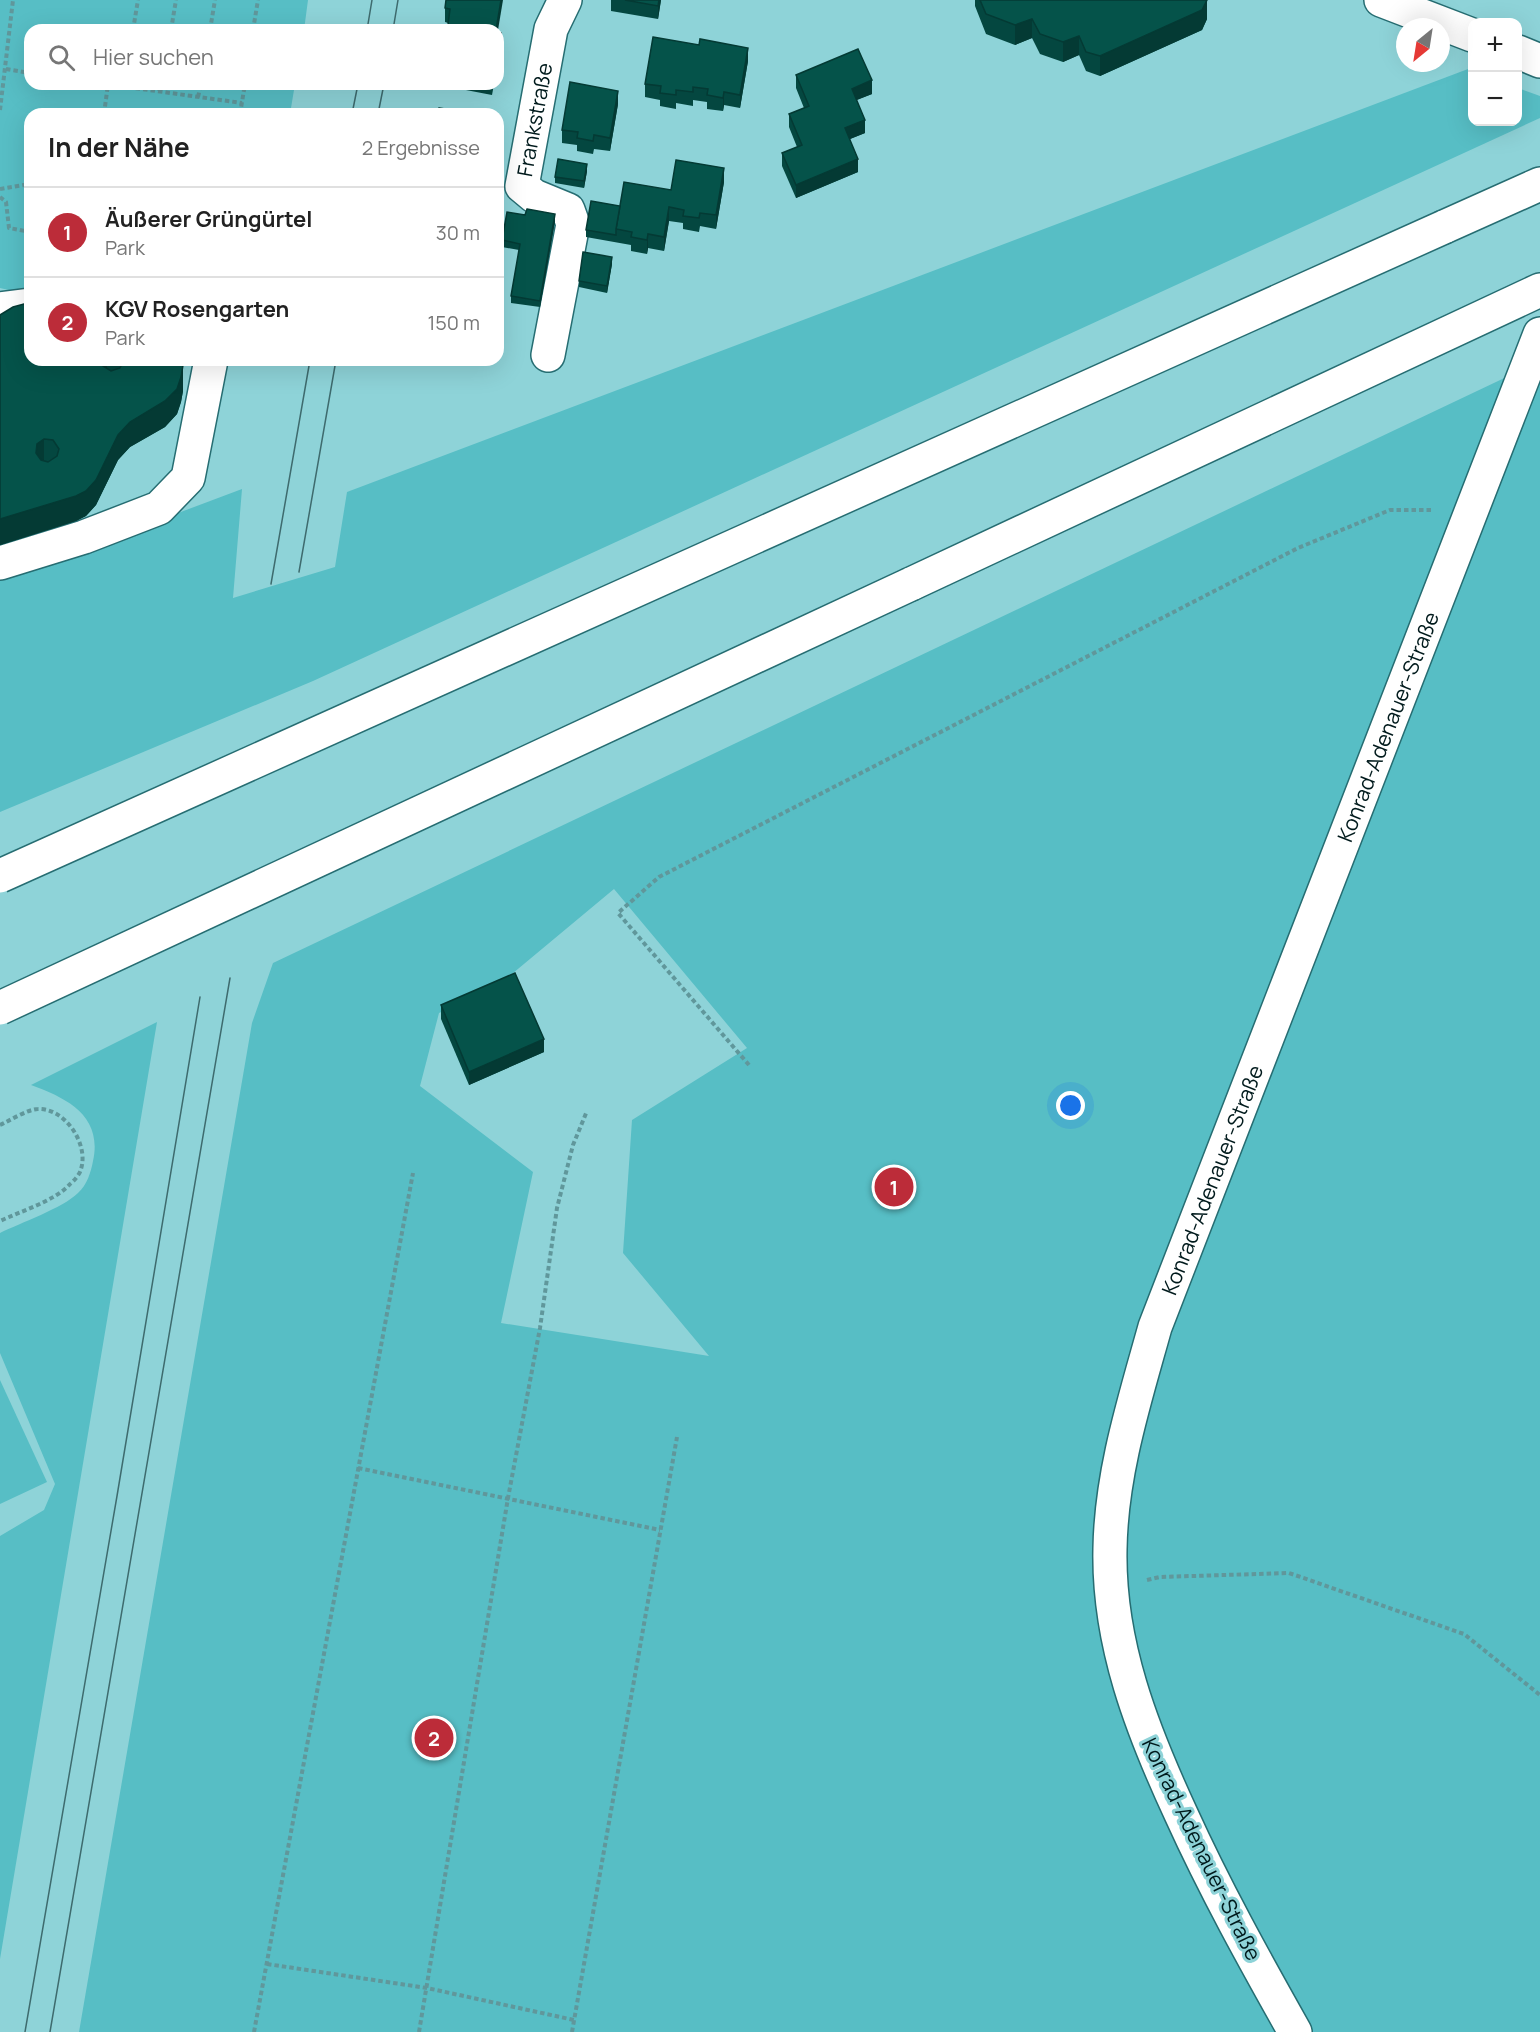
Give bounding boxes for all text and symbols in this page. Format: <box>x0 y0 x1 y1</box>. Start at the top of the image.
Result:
north arrow <box>1396 18 1450 72</box>
map controls <box>1468 18 1522 126</box>
button: + <box>1468 18 1522 72</box>
search box <box>24 24 504 90</box>
icon: search <box>45 41 78 74</box>
text: Hier suchen <box>93 42 214 72</box>
street label: Frankstraße <box>510 61 558 179</box>
button: − <box>1468 72 1522 126</box>
text: In der Nähe <box>48 129 190 165</box>
text: 2 Ergebnisse <box>362 134 480 161</box>
text: Äußerer Grüngürtel <box>105 204 313 234</box>
text: 1 <box>63 219 72 246</box>
text: 30 m <box>436 219 480 246</box>
text: Park <box>105 234 145 261</box>
text: KGV Rosengarten <box>105 294 289 324</box>
text: 2 <box>62 309 73 336</box>
text: 150 m <box>427 309 480 336</box>
text: Park <box>105 324 145 351</box>
street label: Konrad-Adenauer-Straße <box>1331 608 1445 846</box>
street label: Konrad-Adenauer-Straße <box>1155 1061 1269 1299</box>
your location <box>1056 1091 1085 1120</box>
pin: 1 <box>874 1164 914 1210</box>
pin: 2 <box>414 1716 454 1760</box>
street label: Konrad-Adenauer-Straße <box>1136 1733 1268 1965</box>

